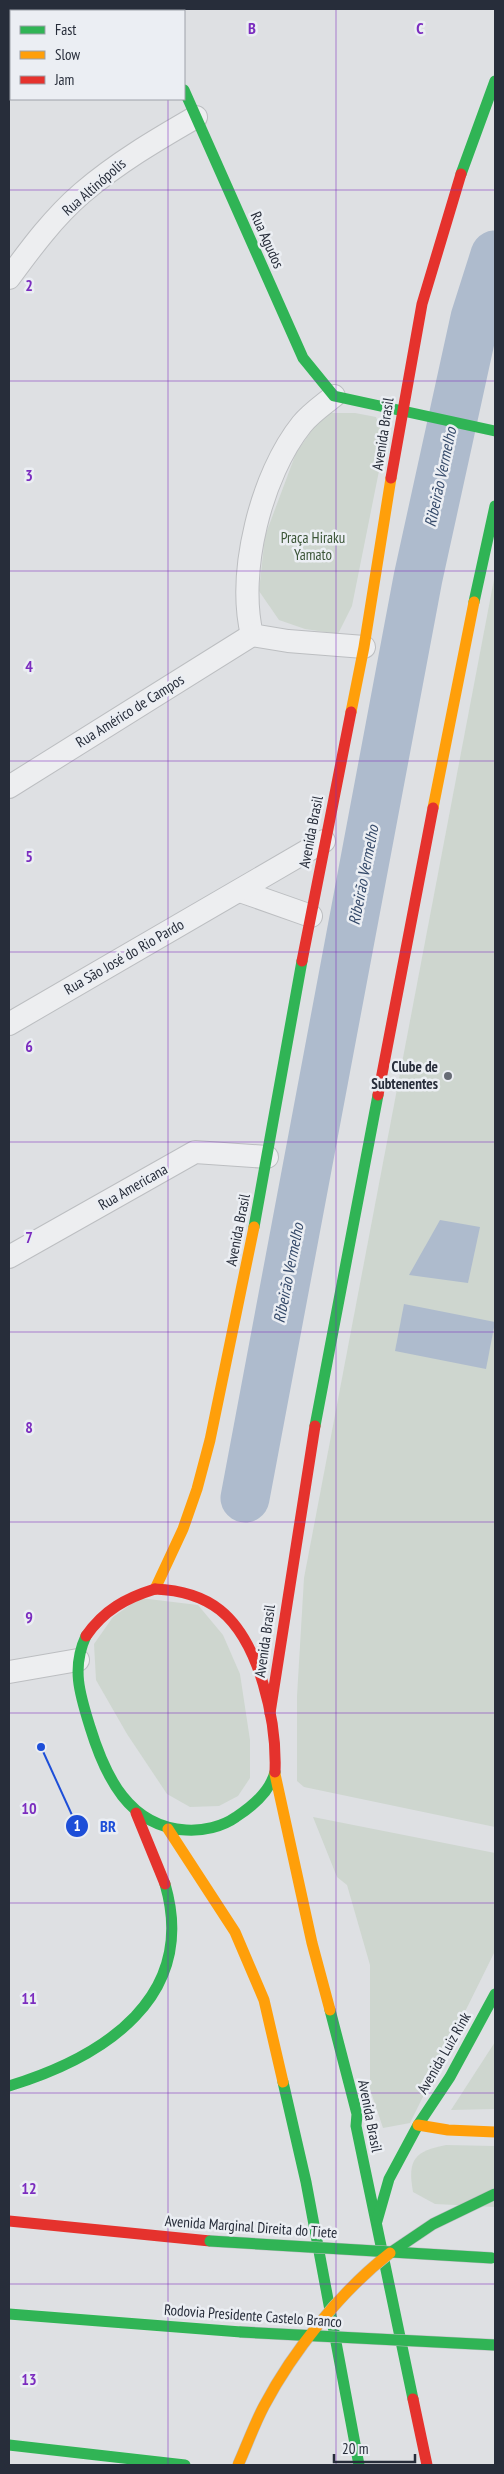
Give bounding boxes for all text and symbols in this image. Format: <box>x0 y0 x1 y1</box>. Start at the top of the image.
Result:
legend <box>10 10 185 100</box>
text: B <box>248 18 256 38</box>
text: C <box>416 18 424 38</box>
text: Fast <box>55 20 76 39</box>
text: Slow <box>55 45 80 64</box>
text: Jam <box>54 70 74 89</box>
street label: Rua Altinópolis <box>58 154 129 219</box>
street label: Rua Agudos <box>246 208 288 271</box>
text: 2 <box>25 275 33 295</box>
street label: Avenida Brasil <box>367 396 398 472</box>
water label: Ribeirão Vermelho <box>420 424 461 529</box>
text: 3 <box>25 465 33 485</box>
park label: Praça Hiraku Yamato <box>281 528 345 564</box>
text: 4 <box>25 656 33 676</box>
street label: Rua Américo de Campos <box>72 670 187 751</box>
street label: Avenida Brasil <box>294 794 327 870</box>
water label: Ribeirão Vermelho <box>344 822 383 927</box>
text: 5 <box>25 846 33 866</box>
street label: Rua São José do Rio Pardo <box>60 915 187 999</box>
text: 6 <box>25 1036 33 1056</box>
place label: Clube de Subtenentes <box>371 1057 438 1093</box>
marker: Clube de Subtenentes <box>442 1070 454 1082</box>
street label: Rua Americana <box>95 1159 171 1214</box>
street label: Avenida Brasil <box>221 1192 254 1268</box>
water label: Ribeirão Vermelho <box>269 1220 308 1325</box>
text: 7 <box>25 1227 33 1247</box>
text: 8 <box>25 1417 33 1437</box>
street label: Avenida Brasil <box>250 1603 279 1678</box>
text: 9 <box>25 1607 33 1627</box>
text: 10 <box>21 1798 37 1818</box>
callout: BR <box>65 1811 126 1842</box>
text: 1 <box>73 1816 81 1835</box>
text: BR <box>100 1816 116 1836</box>
text: 11 <box>21 1988 37 2008</box>
street label: Avenida Luiz Rink <box>413 2008 475 2097</box>
street label: Avenida Brasil <box>354 2078 387 2154</box>
text: 12 <box>21 2178 37 2198</box>
street label: Avenida Marginal Direita do Tiete <box>164 2211 338 2242</box>
street label: Rodovia Presidente Castelo Branco <box>163 2300 343 2331</box>
text: 13 <box>21 2369 37 2389</box>
scale bar <box>334 2432 415 2464</box>
text: 20 m <box>342 2439 368 2458</box>

